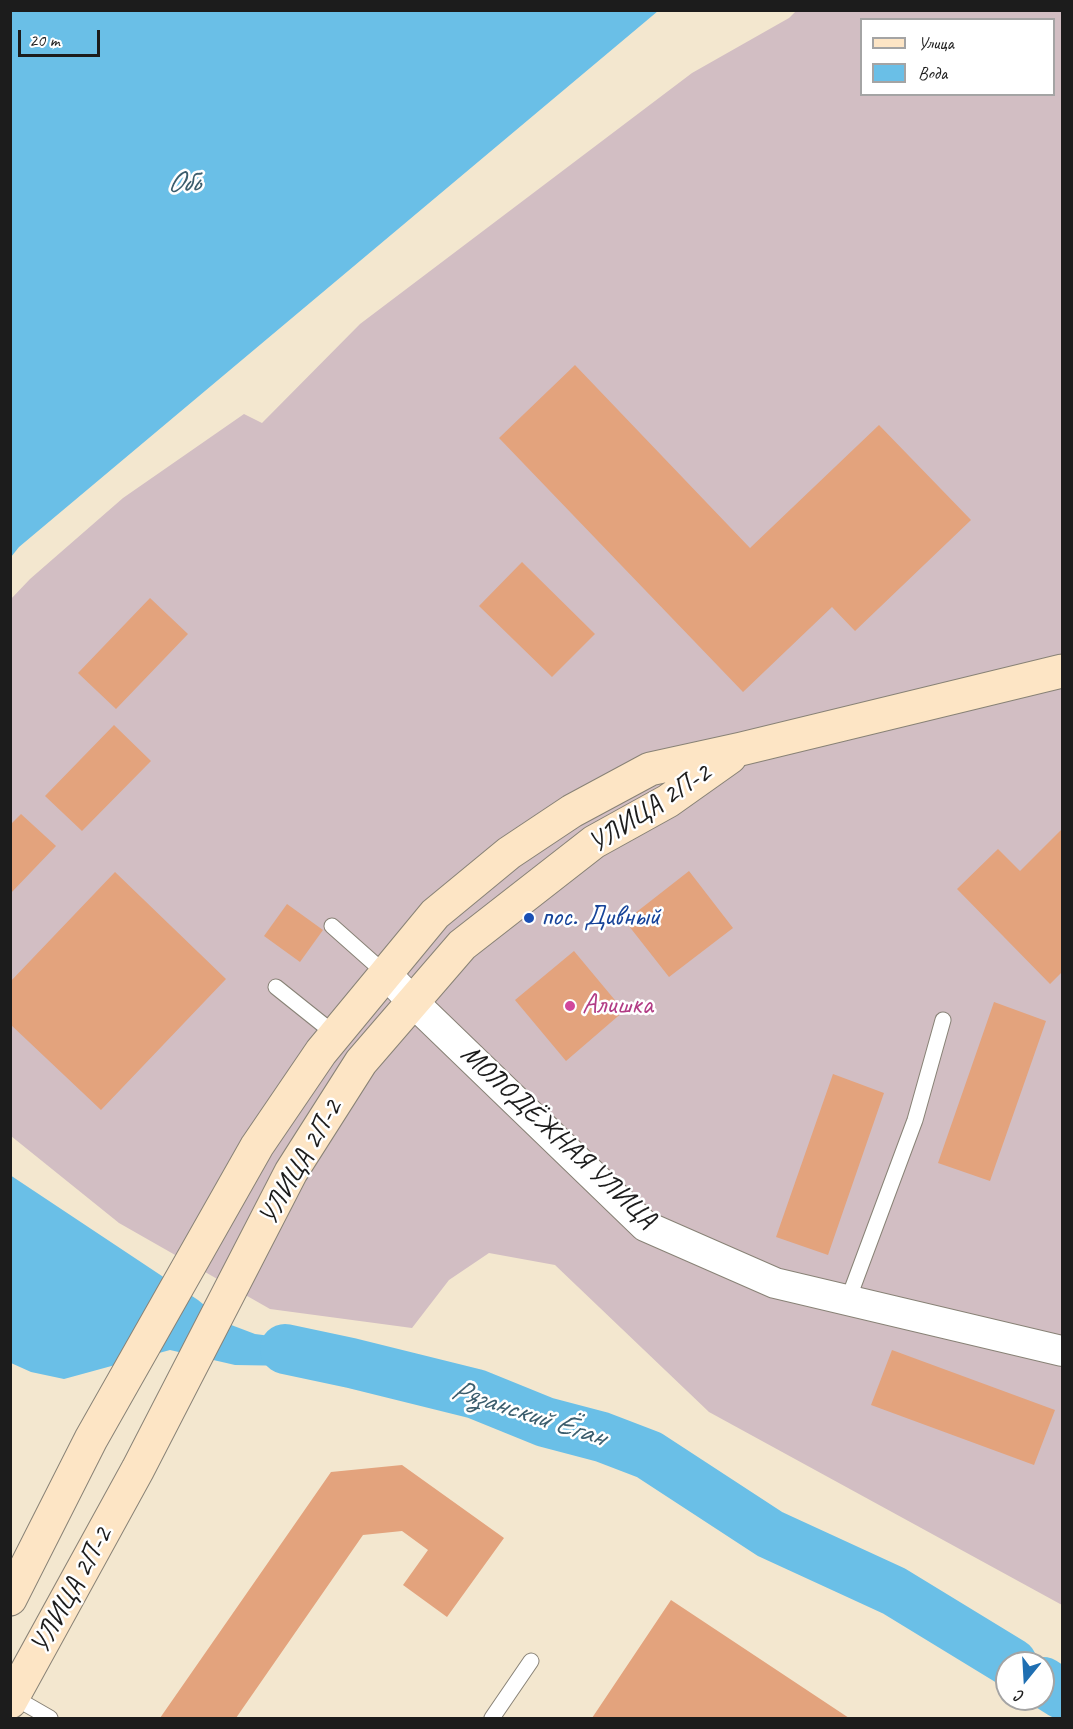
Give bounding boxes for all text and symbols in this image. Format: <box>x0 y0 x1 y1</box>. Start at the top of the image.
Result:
scale bar <box>21 18 104 56</box>
legend <box>860 18 1055 96</box>
text: 20 m <box>29 29 60 51</box>
text: Улица <box>918 32 954 54</box>
text: Вода <box>918 62 947 84</box>
water label: Обь <box>167 165 199 201</box>
street label: УЛИЦА 2П-2 <box>583 757 717 861</box>
place label: пос. Дивный <box>541 901 660 935</box>
marker: пос. Дивный <box>522 911 536 925</box>
place label: Алишка <box>582 989 653 1023</box>
marker: Алишка <box>563 999 577 1013</box>
street label: МОЛОДЁЖНАЯ УЛИЦА <box>453 1038 663 1236</box>
street label: УЛИЦА 2П-2 <box>252 1094 350 1232</box>
water label: Рязанский Ёган <box>447 1372 609 1456</box>
street label: УЛИЦА 2П-2 <box>24 1522 120 1660</box>
north arrow <box>995 1651 1055 1711</box>
text: С <box>1013 1685 1027 1707</box>

